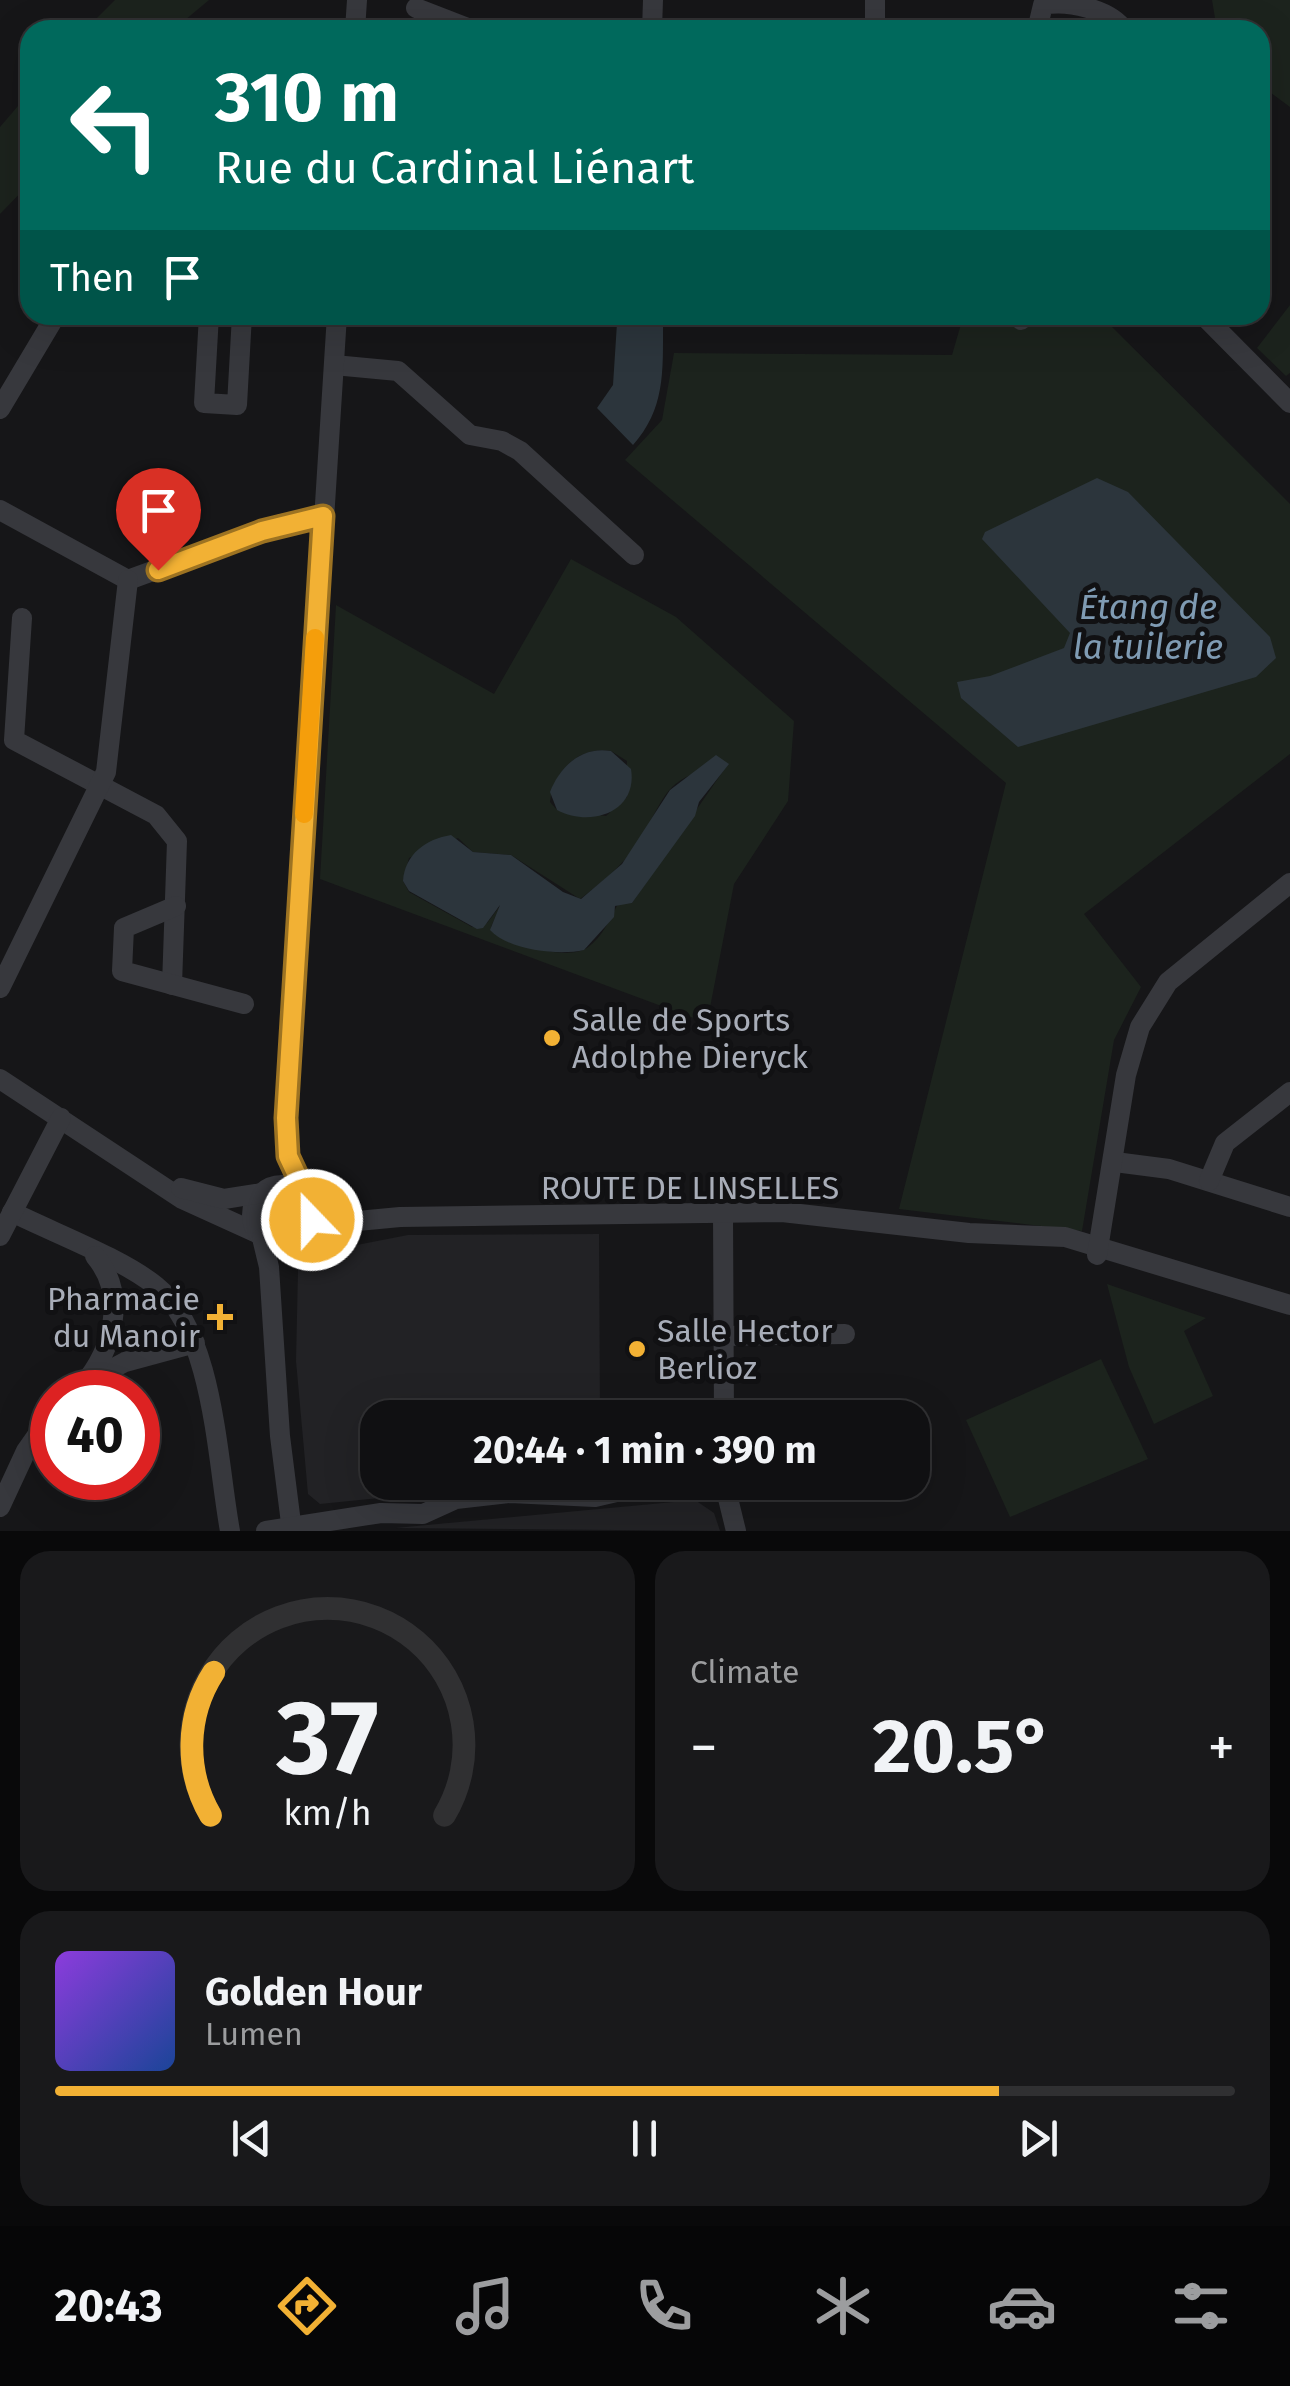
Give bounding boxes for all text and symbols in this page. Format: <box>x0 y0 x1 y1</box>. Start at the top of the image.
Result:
text: 310 m <box>215 56 399 140</box>
icon: left <box>50 60 180 190</box>
text: Rue du Cardinal Liénart <box>215 141 694 195</box>
icon: arrive <box>155 250 210 305</box>
text: Then <box>50 255 135 301</box>
pin <box>116 468 201 571</box>
icon: arrive <box>131 483 186 538</box>
water label: Étang de la tuilerie <box>1073 586 1223 668</box>
place label: Salle de Sports Adolphe Dieryck <box>572 1001 809 1076</box>
marker: Salle de Sports Adolphe Dieryck <box>541 1027 563 1049</box>
position arrow <box>260 1168 364 1272</box>
street label: ROUTE DE LINSELLES <box>541 1169 839 1207</box>
place label: Pharmacie du Manoir <box>47 1280 201 1355</box>
marker: Pharmacie du Manoir <box>209 1306 231 1328</box>
place label: Salle Hector Berlioz <box>657 1312 833 1387</box>
marker: Salle Hector Berlioz <box>626 1338 648 1360</box>
speed limit sign: 40 <box>30 1370 160 1500</box>
text: 20:44 · 1 min · 390 m <box>473 1427 817 1473</box>
text: Climate <box>690 1653 799 1691</box>
text: 37 <box>275 1676 379 1801</box>
text: 20.5° <box>873 1702 1053 1792</box>
text: − <box>690 1715 718 1781</box>
text: + <box>1208 1715 1235 1781</box>
text: km/h <box>283 1792 372 1834</box>
text: Golden Hour <box>205 1969 422 2015</box>
text: Lumen <box>205 2015 303 2053</box>
icon: previous <box>224 2111 279 2166</box>
icon: pause <box>617 2111 672 2166</box>
icon: next <box>1011 2111 1066 2166</box>
icon: directions <box>272 2271 342 2341</box>
icon: music <box>450 2271 520 2341</box>
icon: phone <box>629 2271 699 2341</box>
icon: climate <box>808 2271 878 2341</box>
icon: car <box>987 2271 1057 2341</box>
icon: filters <box>1166 2271 1236 2341</box>
text: 20:43 <box>54 2279 163 2333</box>

